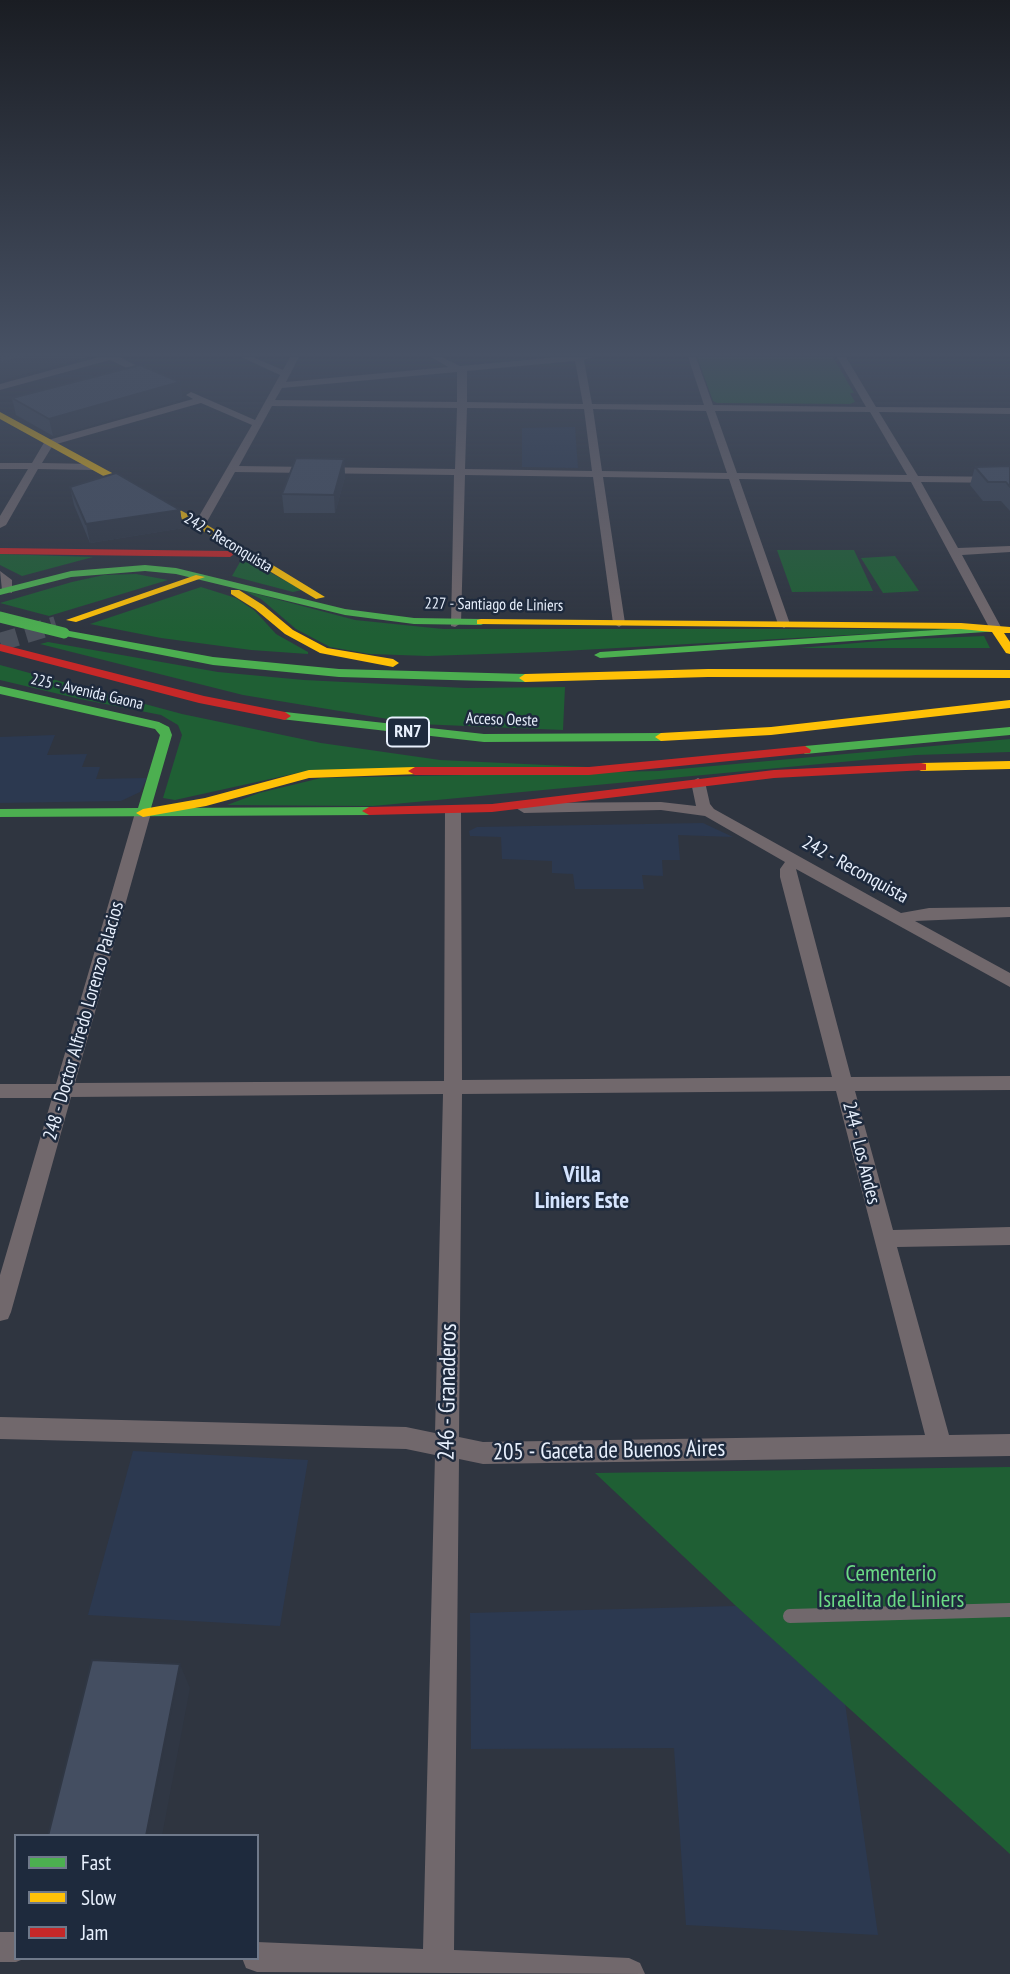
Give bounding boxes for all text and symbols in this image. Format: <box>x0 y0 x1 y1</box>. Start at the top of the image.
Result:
street label: 242 - Reconquista <box>180 509 276 577</box>
street label: 227 - Santiago de Liniers <box>424 594 564 616</box>
street label: 225 - Avenida Gaona <box>29 670 145 714</box>
street label: Acceso Oeste <box>466 709 538 731</box>
road number: RN7 <box>387 718 429 746</box>
street label: 242 - Reconquista <box>798 831 912 909</box>
street label: 248 - Doctor Alfredo Lorenzo Palacios <box>39 899 129 1143</box>
street label: 244 - Los Andes <box>837 1099 885 1207</box>
district label: Villa Liniers Este <box>535 1161 629 1215</box>
street label: 246 - Granaderos <box>433 1323 463 1461</box>
street label: 205 - Gaceta de Buenos Aires <box>493 1435 725 1467</box>
park label: Cementerio Israelita de Liniers <box>818 1560 964 1614</box>
legend <box>14 1834 259 1960</box>
text: Fast <box>81 1849 111 1876</box>
text: Slow <box>81 1884 116 1911</box>
text: Jam <box>81 1919 108 1946</box>

